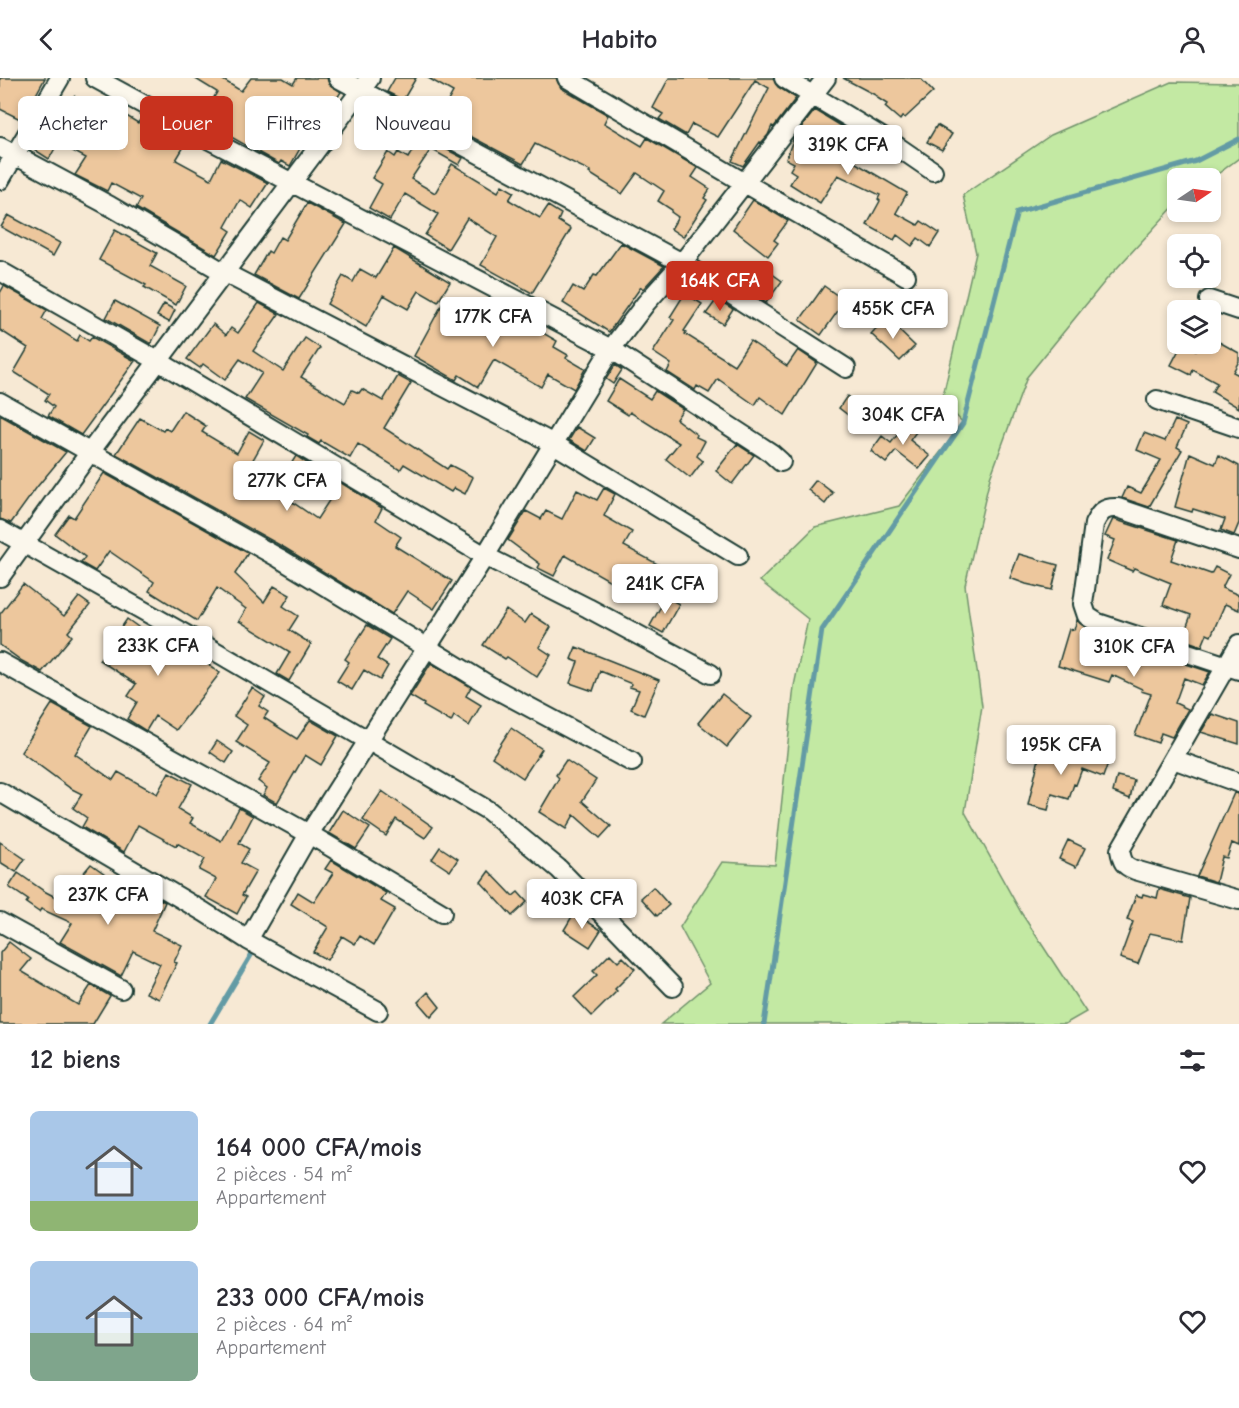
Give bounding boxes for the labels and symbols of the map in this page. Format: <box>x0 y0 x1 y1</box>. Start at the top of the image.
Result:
pin: 319K CFA <box>786 125 910 176</box>
north arrow <box>1167 168 1221 222</box>
pin: 164K CFA <box>658 261 782 312</box>
pin: 455K CFA <box>831 289 955 340</box>
pin: 177K CFA <box>431 297 555 348</box>
pin: 304K CFA <box>841 395 965 446</box>
pin: 277K CFA <box>225 461 349 512</box>
pin: 241K CFA <box>603 564 727 615</box>
pin: 233K CFA <box>96 626 220 677</box>
pin: 310K CFA <box>1072 627 1196 678</box>
pin: 195K CFA <box>999 725 1123 776</box>
pin: 237K CFA <box>46 875 170 926</box>
pin: 403K CFA <box>520 879 644 930</box>

